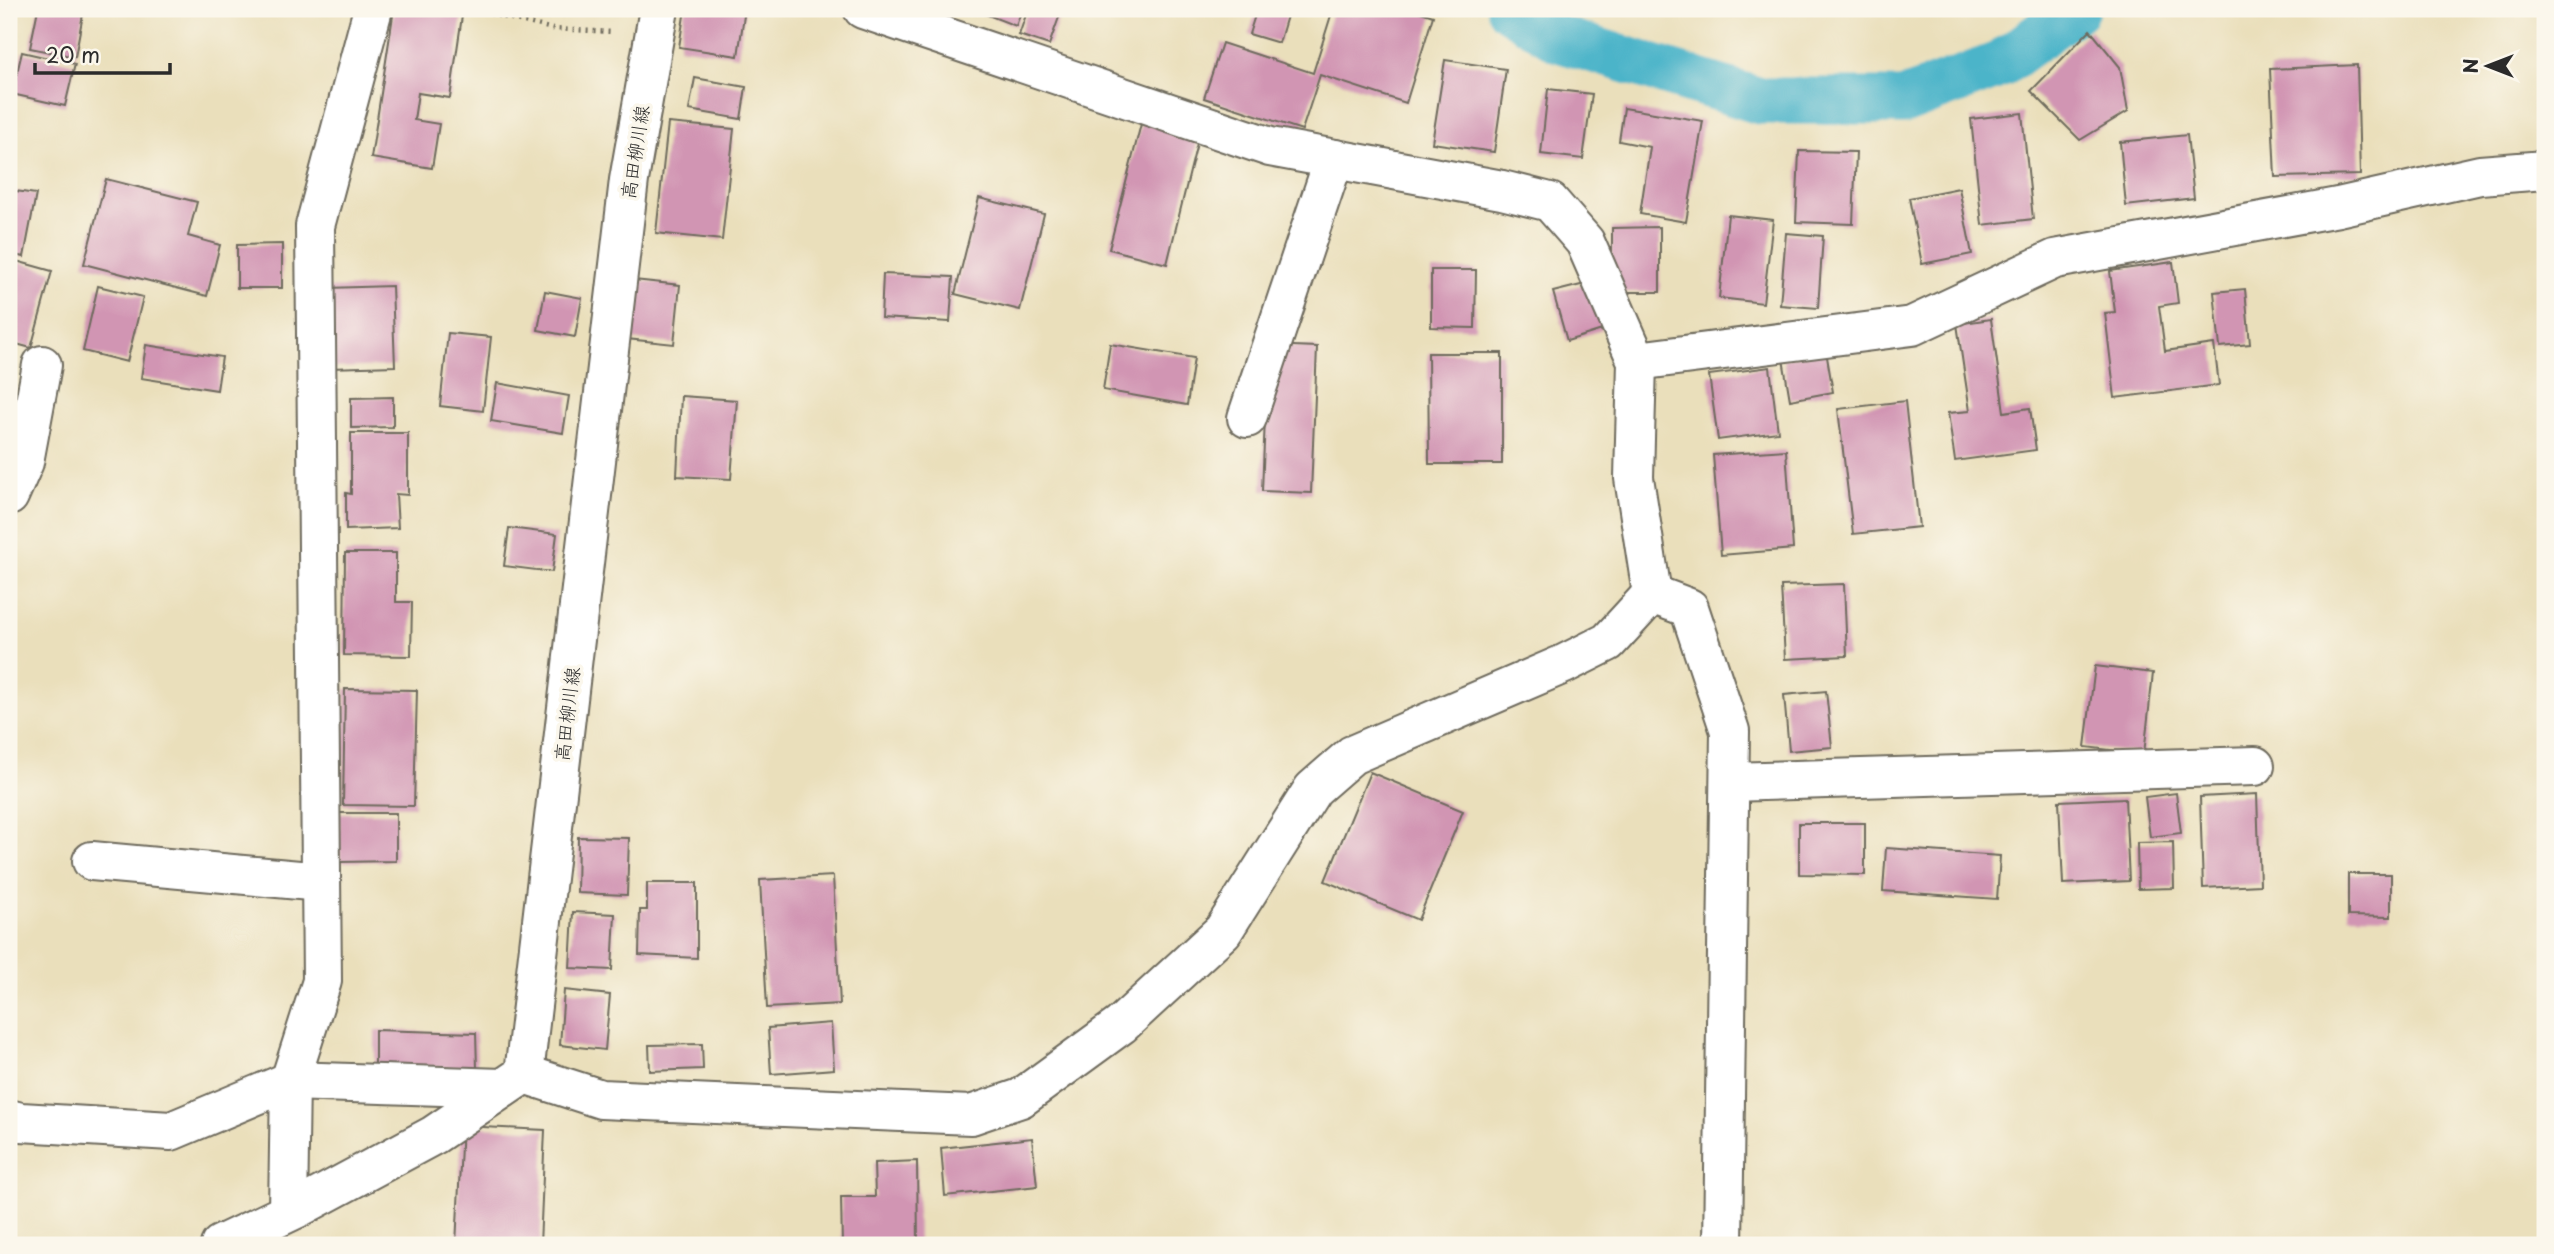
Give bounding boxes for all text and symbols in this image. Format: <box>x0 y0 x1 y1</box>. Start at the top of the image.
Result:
scale bar <box>35 32 170 76</box>
north arrow <box>2452 32 2522 102</box>
text: 20 m <box>46 38 100 70</box>
text: N <box>2456 58 2484 74</box>
street label: 高田柳川線 <box>613 103 655 201</box>
street label: 高田柳川線 <box>546 665 586 763</box>

